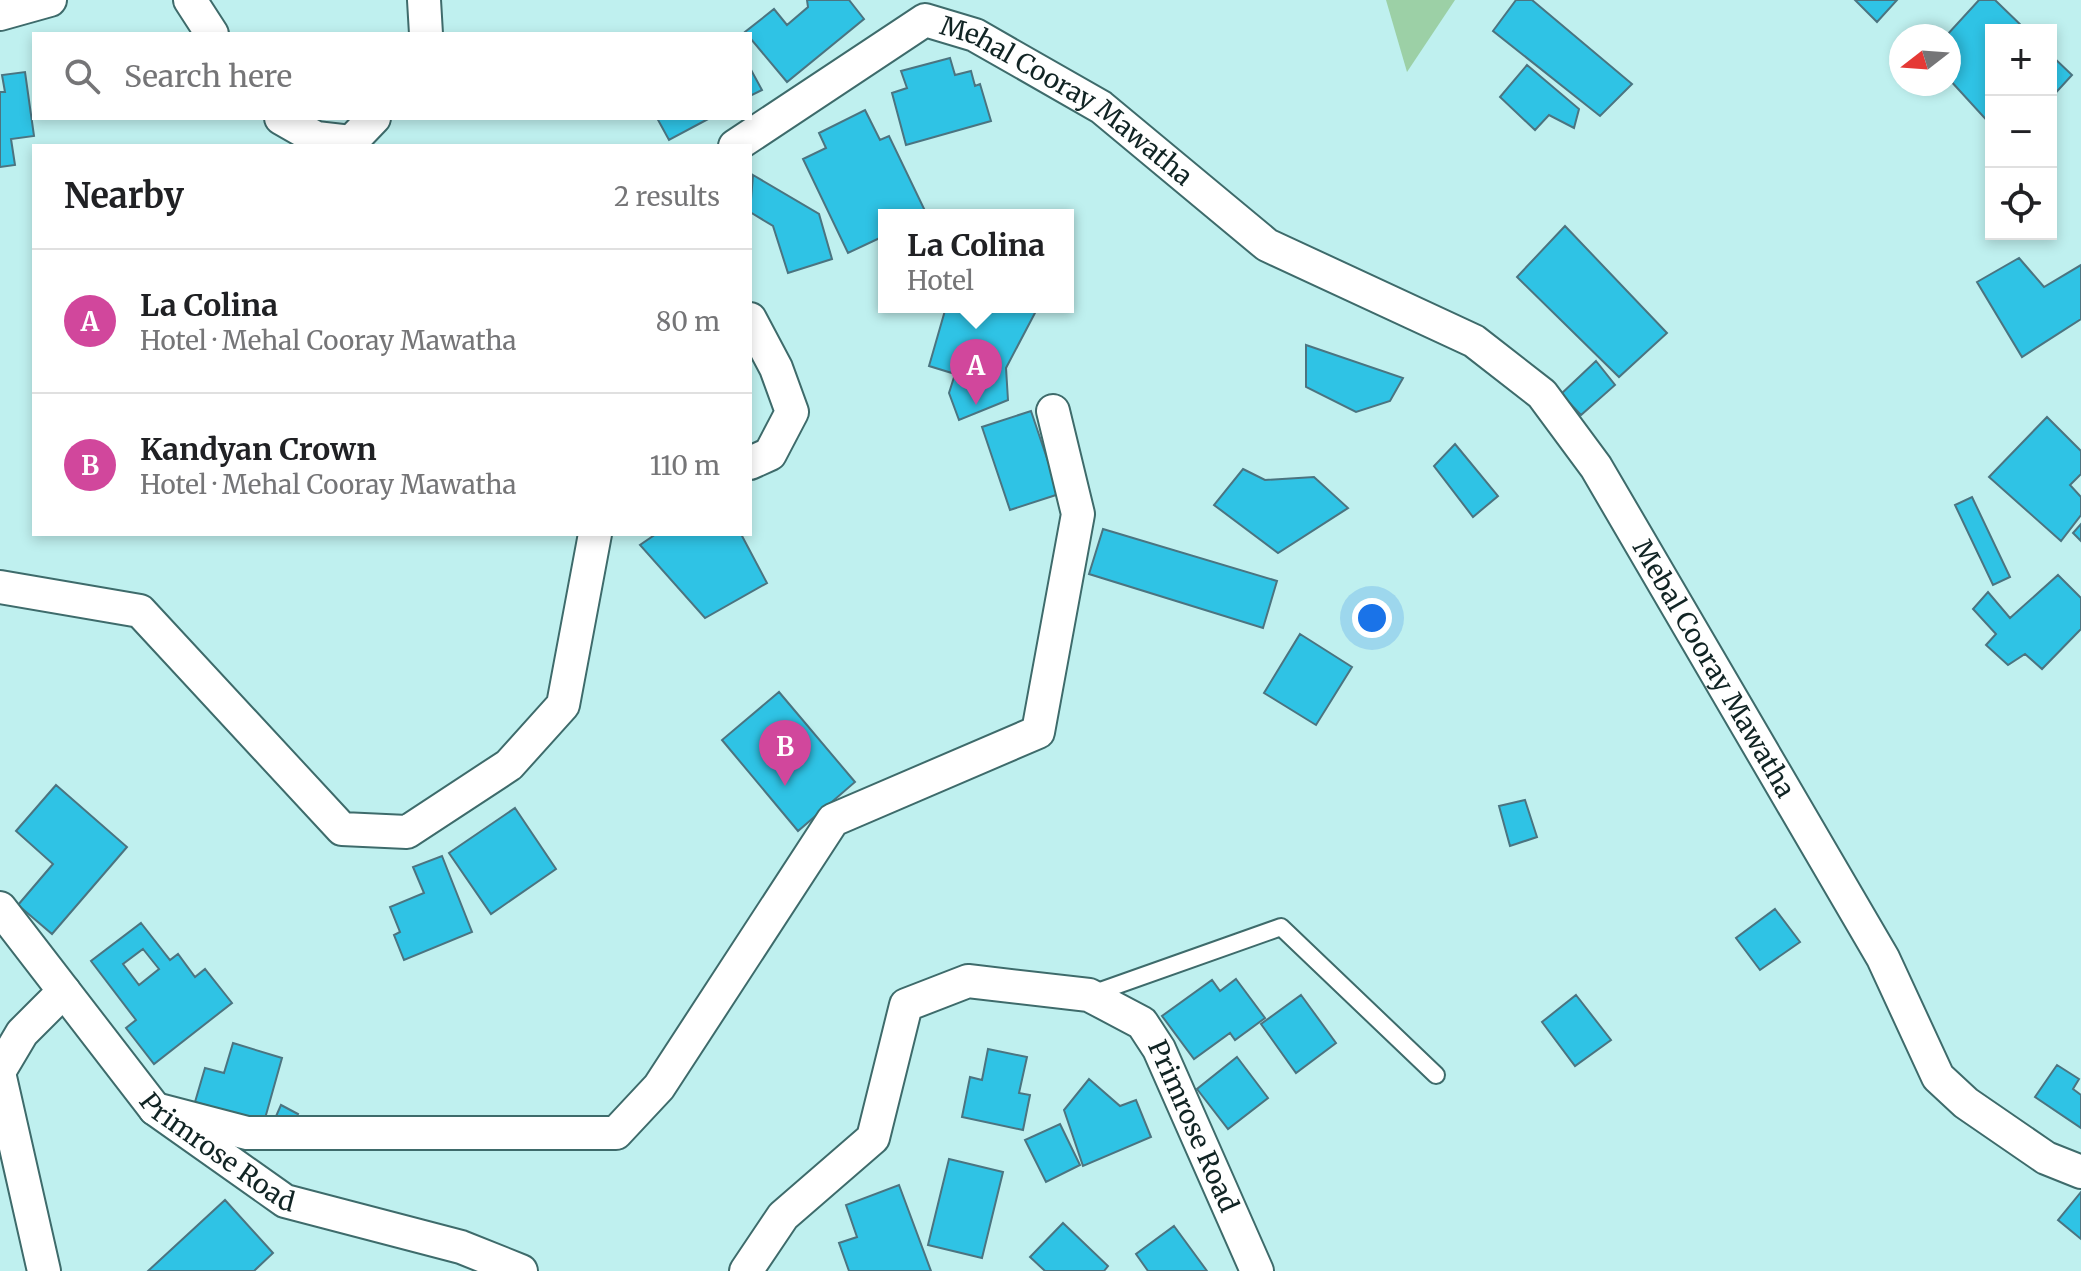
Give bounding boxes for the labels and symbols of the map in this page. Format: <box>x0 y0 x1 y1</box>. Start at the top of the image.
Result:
street label: Mehal Cooray Mawatha <box>936 9 1200 192</box>
north arrow <box>1889 24 1961 96</box>
pin: A <box>950 339 1002 405</box>
street label: Mebal Cooray Mawatha <box>1626 533 1803 803</box>
your location <box>1352 598 1392 638</box>
pin: B <box>759 720 811 786</box>
street label: Primrose Road <box>1141 1035 1246 1217</box>
street label: Primrose Road <box>133 1086 298 1219</box>

